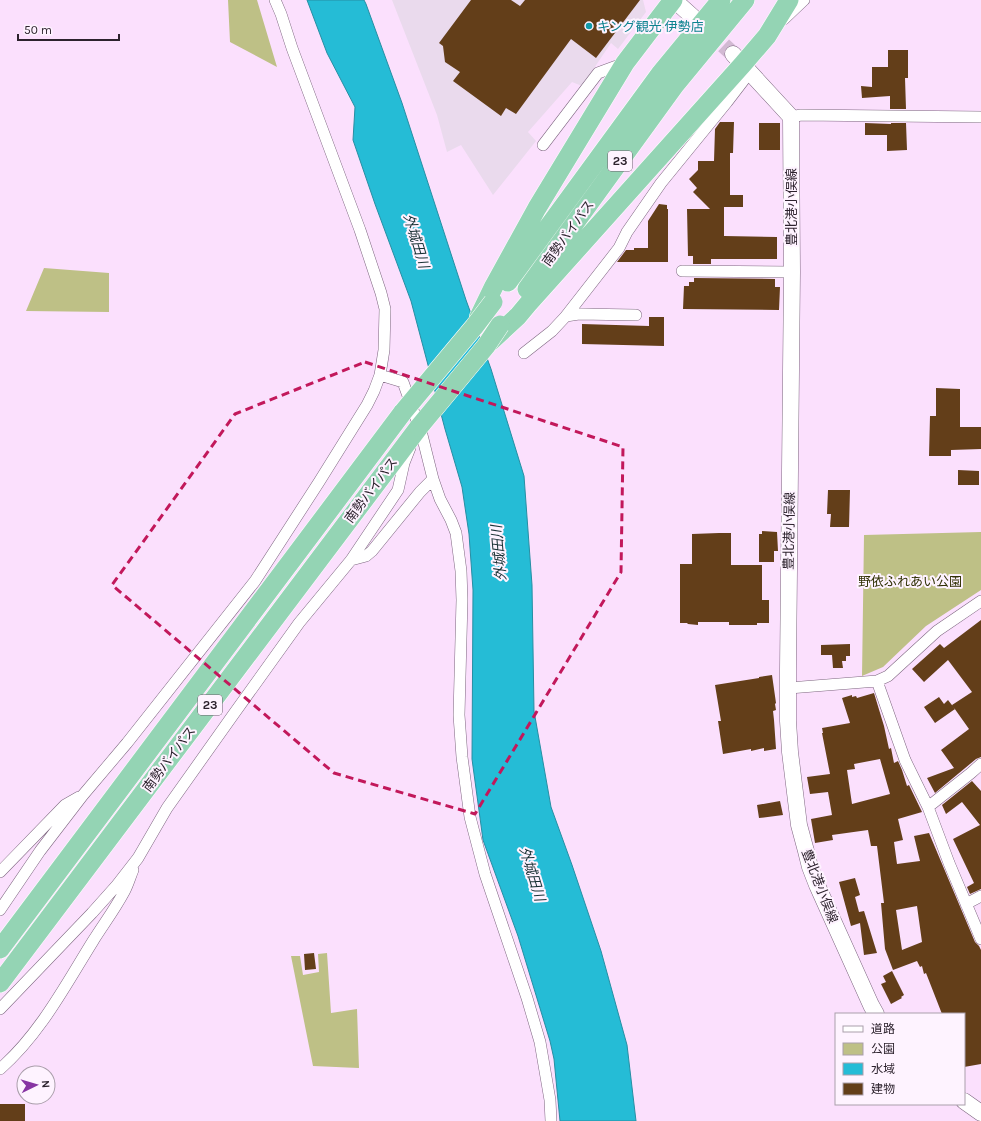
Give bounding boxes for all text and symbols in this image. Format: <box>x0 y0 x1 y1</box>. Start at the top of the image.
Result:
scale bar <box>18 16 119 42</box>
place label: キング観光 伊勢店 <box>597 19 704 34</box>
marker: キング観光 伊勢店 <box>584 21 594 31</box>
text: 50 m <box>24 23 52 37</box>
road number: 23 <box>608 151 632 171</box>
street label: 豊北港小俣線 <box>784 168 799 246</box>
street label: 南勢バイパス <box>539 197 597 269</box>
water label: 外城田川 <box>400 212 433 272</box>
street label: 南勢バイパス <box>342 454 400 526</box>
street label: 豊北港小俣線 <box>781 492 797 570</box>
water label: 外城田川 <box>488 522 510 582</box>
park label: 野依ふれあい公園 <box>858 574 962 589</box>
road number: 23 <box>198 695 222 715</box>
street label: 南勢バイパス <box>140 723 198 795</box>
water label: 外城田川 <box>516 845 549 905</box>
street label: 豊北港小俣線 <box>799 847 841 925</box>
legend <box>835 1013 965 1105</box>
text: 道路 <box>871 1022 895 1036</box>
text: 公園 <box>871 1042 895 1056</box>
text: 水域 <box>871 1062 895 1076</box>
north arrow <box>16 1065 56 1105</box>
text: N <box>39 1080 52 1089</box>
text: 建物 <box>871 1082 895 1096</box>

